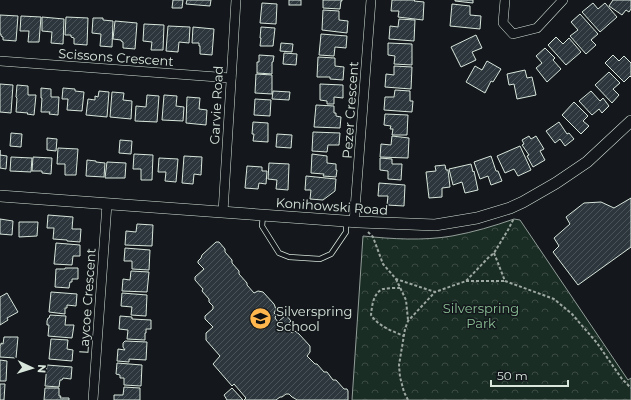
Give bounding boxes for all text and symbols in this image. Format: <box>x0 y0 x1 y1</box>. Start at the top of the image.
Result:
street label: Scissons Crescent <box>58 45 174 69</box>
street label: Pezer Crescent <box>339 61 361 159</box>
street label: Garvie Road <box>206 65 226 145</box>
street label: Konihowski Road <box>275 194 389 218</box>
street label: Laycoe Crescent <box>75 248 99 354</box>
park label: Silverspring Park <box>443 300 519 331</box>
place label: Silverspring School <box>276 303 352 334</box>
school or university icon: Silverspring School <box>248 305 274 331</box>
north arrow <box>12 348 52 388</box>
scale bar <box>491 362 568 388</box>
text: N <box>35 364 49 374</box>
text: 50 m <box>497 368 528 383</box>

